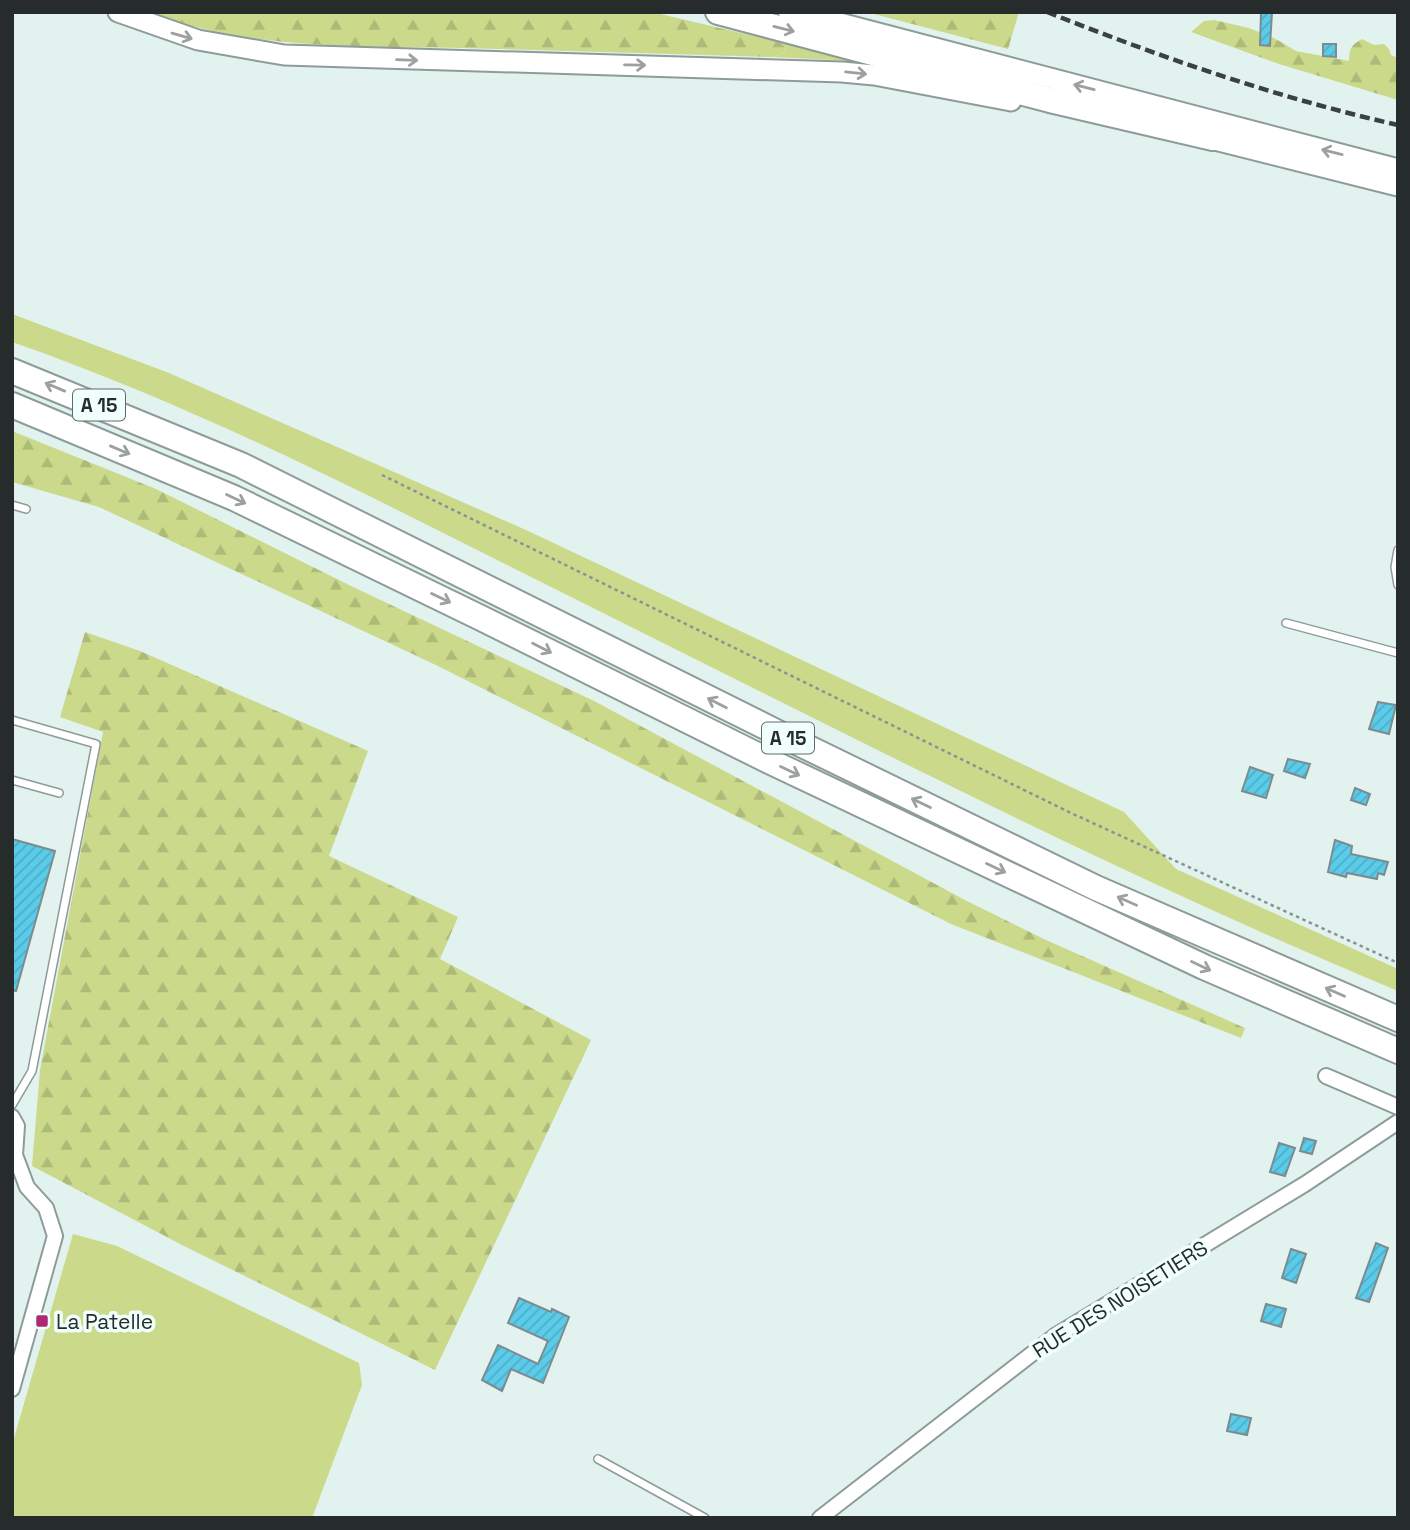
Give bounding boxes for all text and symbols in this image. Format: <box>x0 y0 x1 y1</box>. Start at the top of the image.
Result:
one-way arrow <box>772 23 795 36</box>
one-way arrow <box>171 30 193 43</box>
one-way arrow <box>395 53 418 66</box>
one-way arrow <box>623 58 646 72</box>
one-way arrow <box>845 67 867 80</box>
one-way arrow <box>1073 80 1096 93</box>
one-way arrow <box>1321 145 1343 158</box>
one-way arrow <box>45 380 67 393</box>
road number: A 15 <box>73 390 125 420</box>
one-way arrow <box>109 445 131 458</box>
one-way arrow <box>225 493 247 506</box>
one-way arrow <box>430 592 451 606</box>
one-way arrow <box>531 642 552 656</box>
one-way arrow <box>707 695 728 709</box>
road number: A 15 <box>762 722 814 754</box>
one-way arrow <box>779 765 800 778</box>
one-way arrow <box>911 796 932 809</box>
one-way arrow <box>985 863 1006 876</box>
one-way arrow <box>1116 894 1138 907</box>
one-way arrow <box>1190 959 1211 973</box>
one-way arrow <box>1325 985 1346 998</box>
street label: RUE DES NOISETIERS <box>1027 1234 1213 1364</box>
place label: La Patelle <box>56 1308 153 1335</box>
marker: La Patelle <box>34 1313 50 1329</box>

